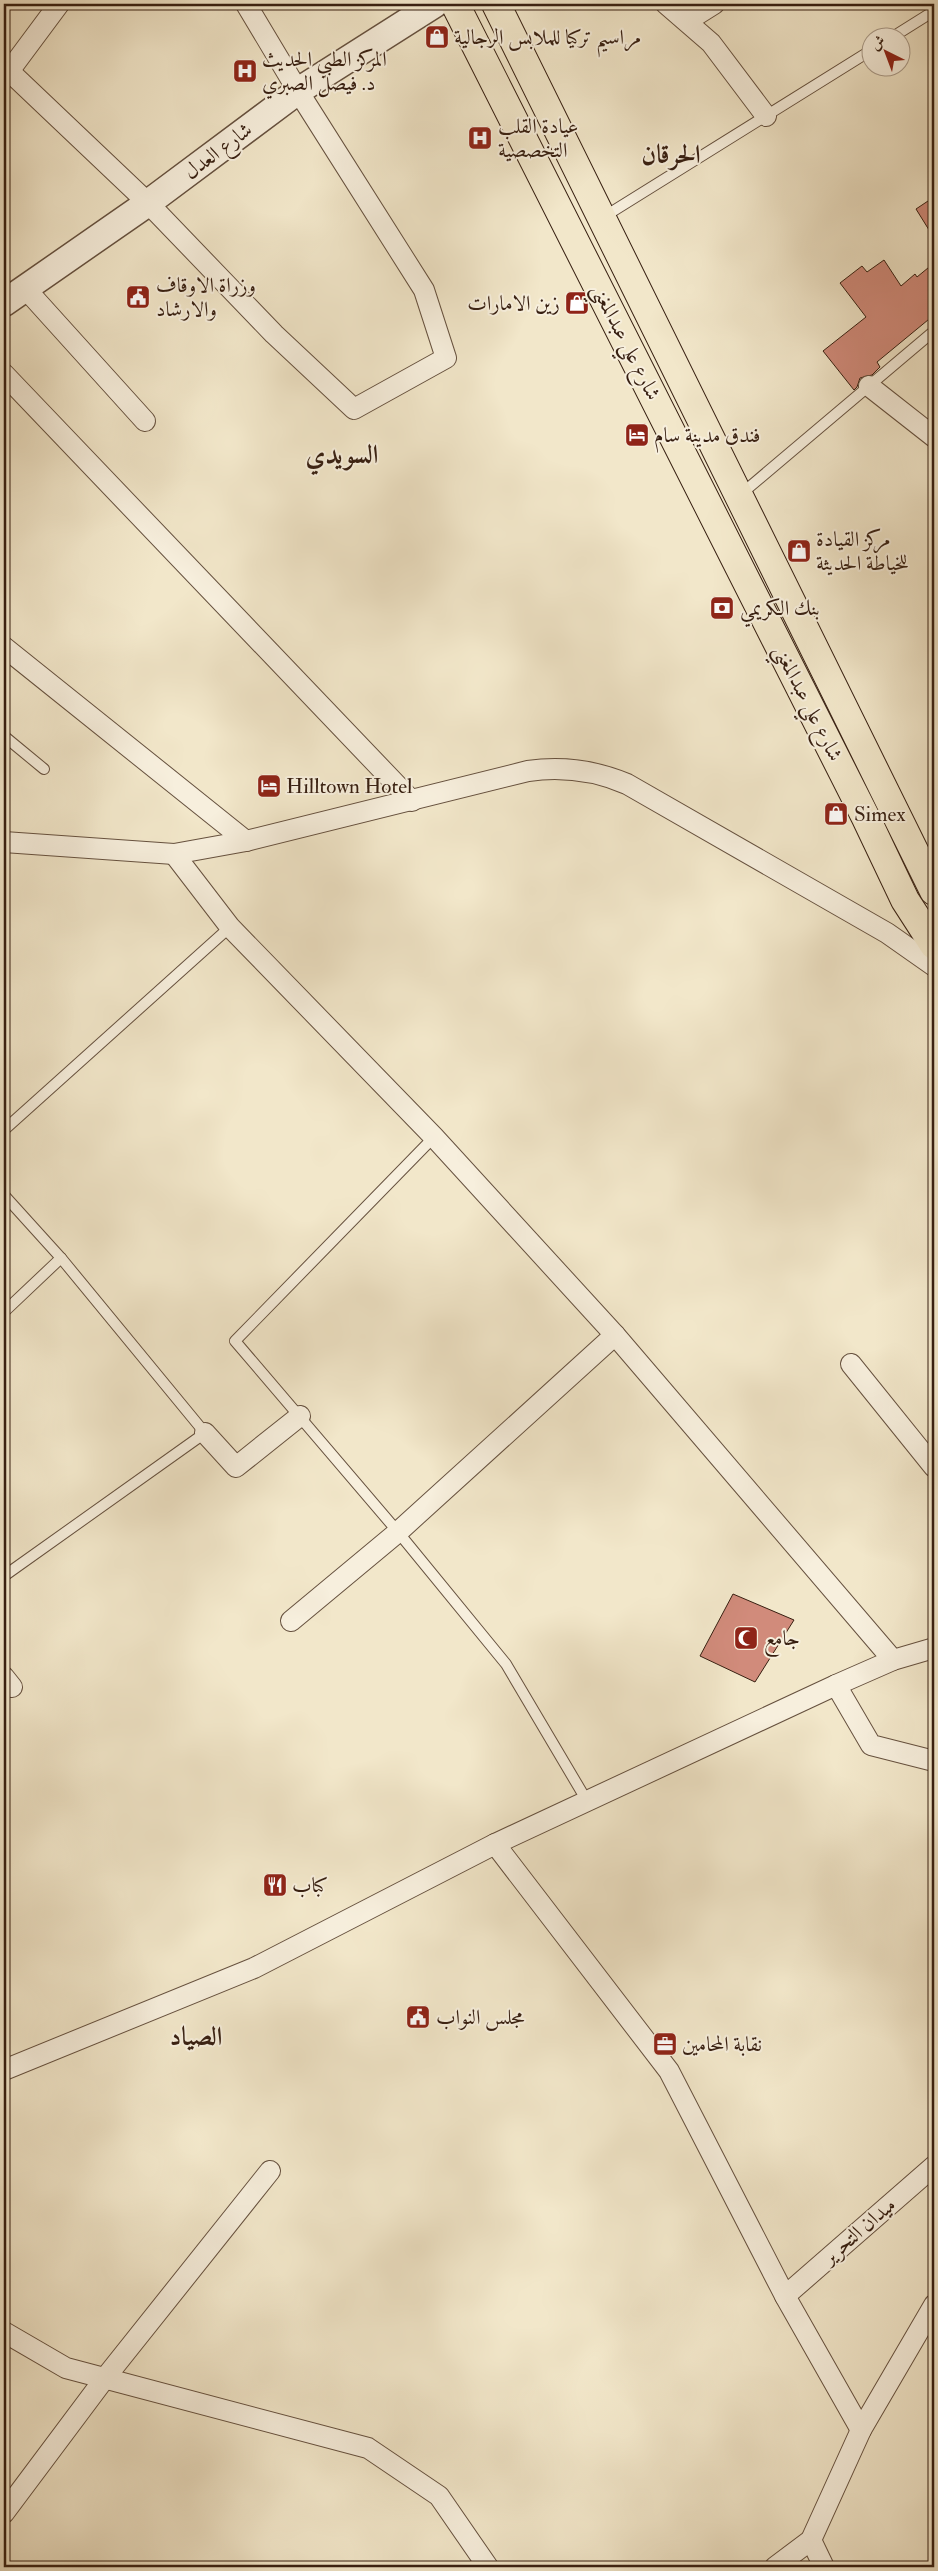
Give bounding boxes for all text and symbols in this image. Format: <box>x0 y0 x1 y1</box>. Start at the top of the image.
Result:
shop icon: مراسيم تركيا للملابس الرجالية <box>424 24 450 50</box>
place label: مراسيم تركيا للملابس الرجالية <box>454 24 641 58</box>
north arrow <box>860 28 910 78</box>
text: ش <box>867 32 889 54</box>
place label: المركز الطبي الحديث د. فيصل الصبري <box>262 46 387 99</box>
hospital icon: المركز الطبي الحديث د. فيصل الصبري <box>232 58 258 84</box>
place label: عيادة القلب التخصصية <box>498 113 578 164</box>
street label: شارع العدل <box>178 116 260 189</box>
hospital icon: عيادة القلب التخصصية <box>467 125 493 151</box>
district label: الحرقان <box>641 139 701 171</box>
place label: وزراة الاوقاف والارشاد <box>156 272 256 323</box>
street label: شارع علي عبدالمغني <box>580 279 667 408</box>
public building icon: وزراة الاوقاف والارشاد <box>125 284 151 310</box>
place label: زين الامارات <box>467 290 560 317</box>
shop icon: زين الامارات <box>564 290 590 316</box>
hotel icon: فندق مدينة سام <box>624 422 650 448</box>
place label: فندق مدينة سام <box>654 422 760 453</box>
district label: السويدي <box>306 439 378 476</box>
place label: مركز القيادة للخياطة الحديثة <box>816 526 909 577</box>
shop icon: مركز القيادة للخياطة الحديثة <box>786 538 812 564</box>
bank icon: بنك الكريمي <box>709 595 735 621</box>
place label: بنك الكريمي <box>740 595 820 628</box>
street label: شارع علي عبدالمغني <box>762 640 849 769</box>
hotel icon: Hilltown Hotel <box>256 773 282 799</box>
place label: Hilltown Hotel <box>286 773 413 800</box>
shop icon: Simex <box>823 801 849 827</box>
place label: Simex <box>854 801 906 828</box>
mosque icon: جامع <box>733 1625 759 1651</box>
place label: جامع <box>764 1625 800 1657</box>
restaurant icon: كباب <box>262 1872 288 1898</box>
place label: كباب <box>292 1872 328 1899</box>
public building icon: مجلس النواب <box>405 2004 431 2030</box>
place label: مجلس النواب <box>436 2004 525 2031</box>
district label: الصياد <box>170 2021 222 2053</box>
office icon: نقابة المحامين <box>652 2031 678 2057</box>
place label: نقابة المحامين <box>682 2031 762 2058</box>
street label: ميدان التحرير <box>815 2192 902 2272</box>

